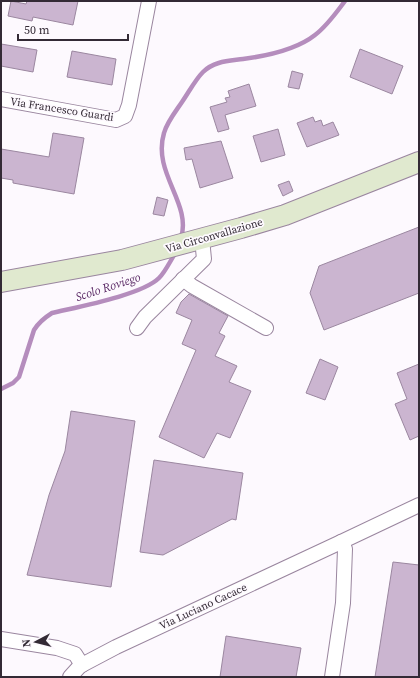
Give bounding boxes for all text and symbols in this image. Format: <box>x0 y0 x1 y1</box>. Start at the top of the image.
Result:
scale bar <box>18 16 128 42</box>
text: 50 m <box>24 22 50 38</box>
street label: Via Francesco Guardi <box>9 94 115 125</box>
street label: Via Circonvallazione <box>164 214 265 257</box>
water label: Scolo Roviego <box>73 269 143 305</box>
street label: Via Luciano Cacace <box>157 579 250 633</box>
north arrow <box>16 622 56 662</box>
text: N <box>19 638 35 648</box>

